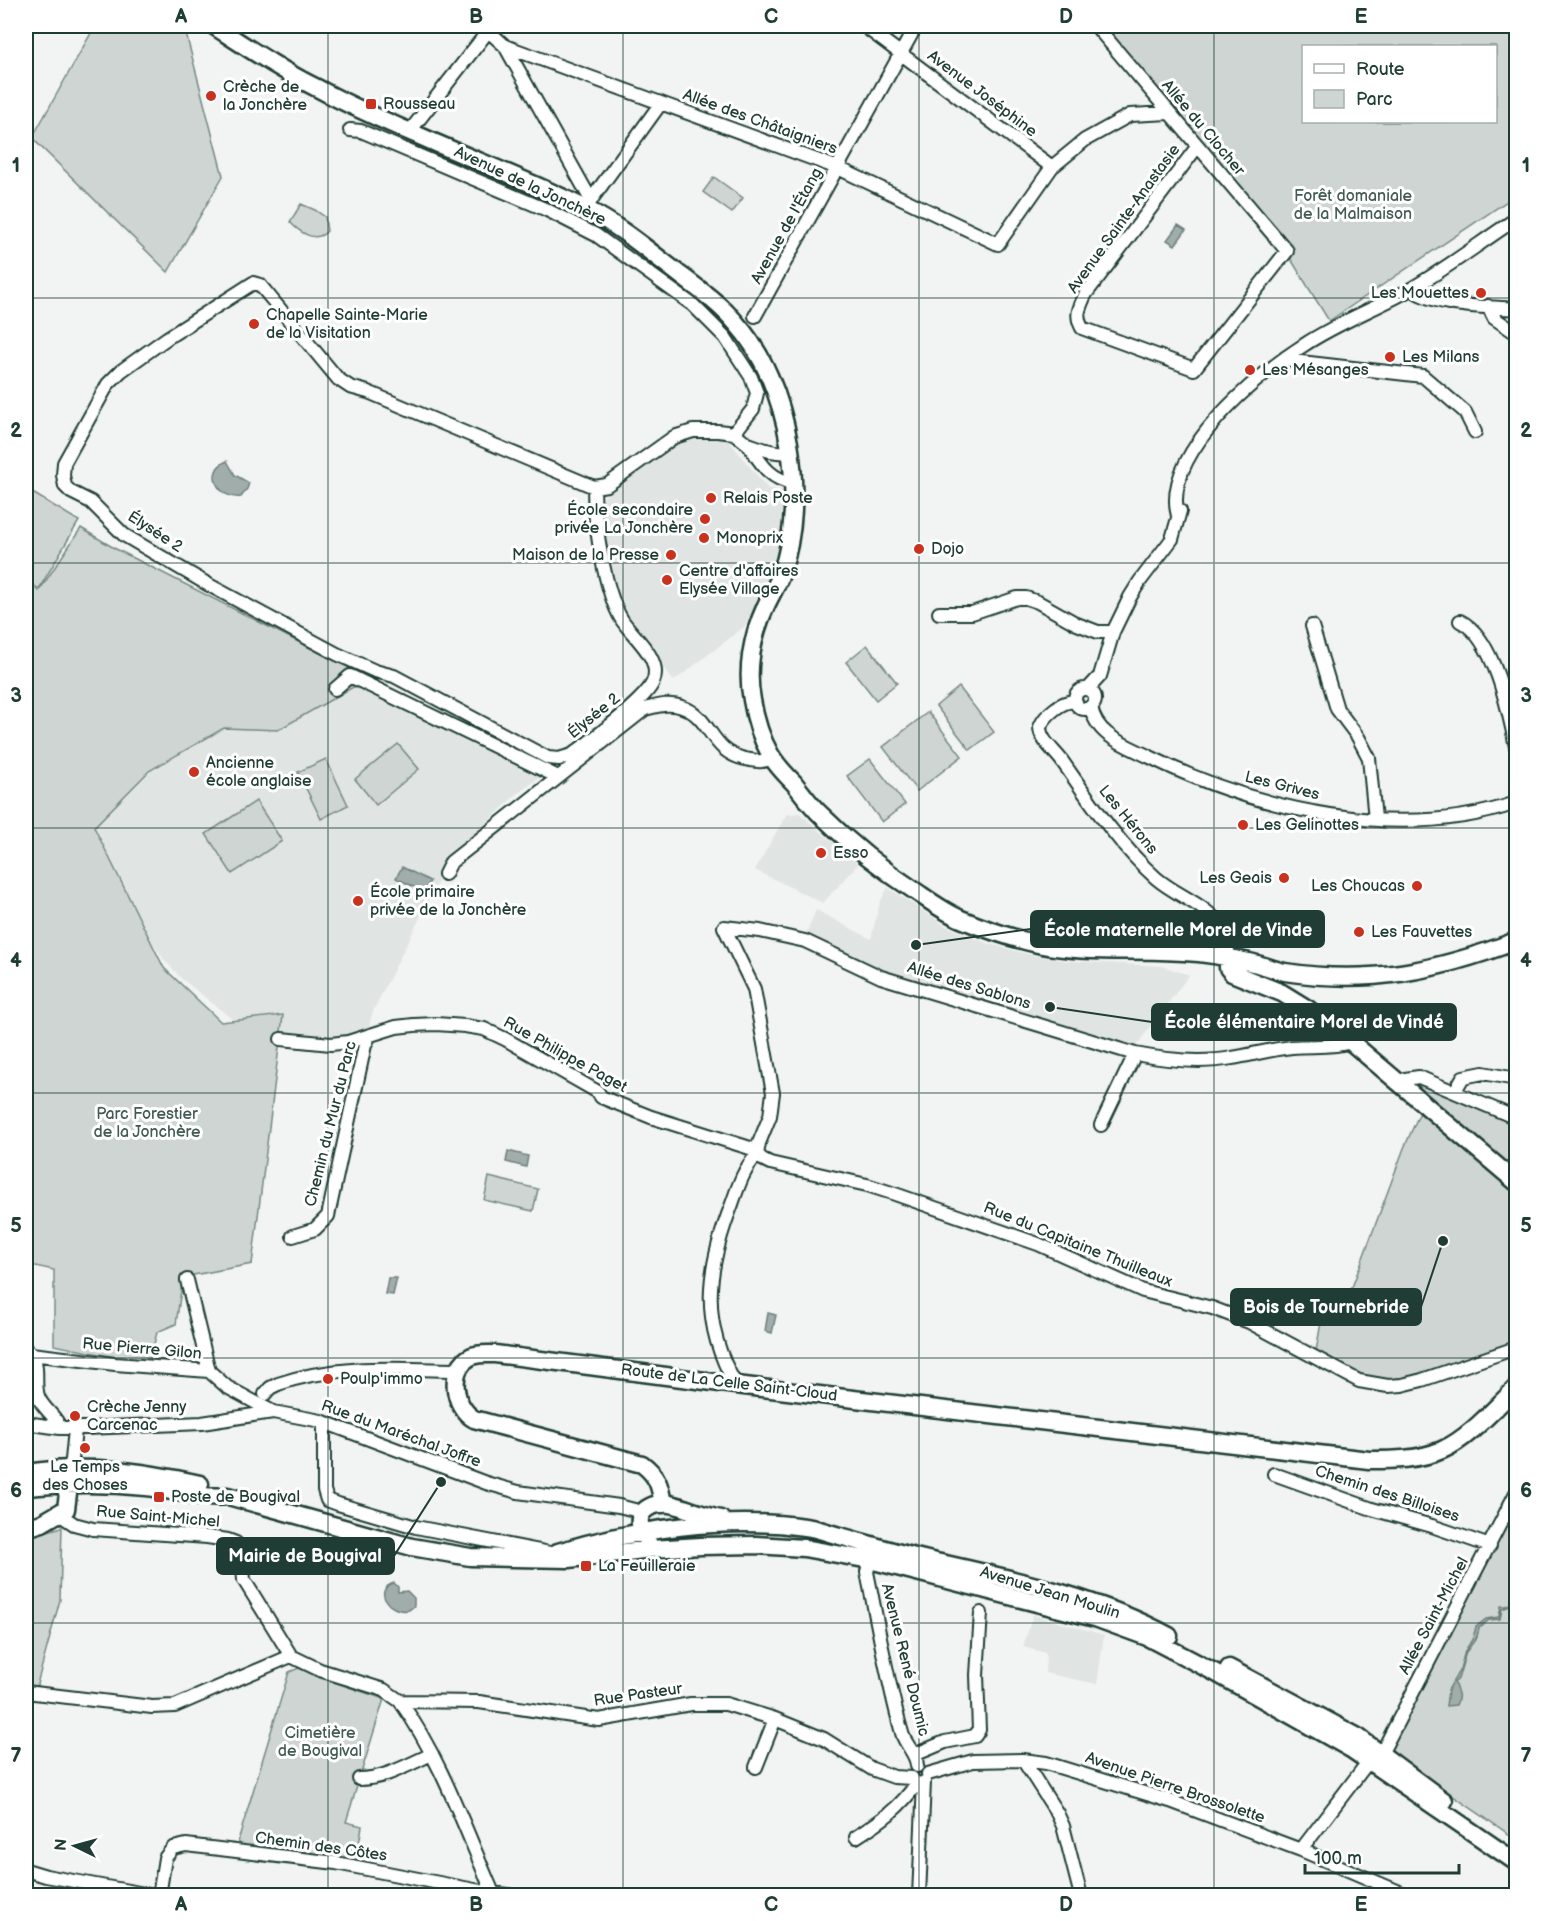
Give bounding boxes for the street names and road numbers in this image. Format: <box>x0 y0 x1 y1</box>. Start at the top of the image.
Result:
street label: Avenue Joséphine <box>923 47 1041 142</box>
street label: Allée du Clocher <box>1157 76 1249 180</box>
street label: Allée des Châtaigniers <box>680 85 840 159</box>
street label: Avenue Sainte-Anastasie <box>1064 141 1185 297</box>
street label: Avenue de la Jonchère <box>451 143 609 230</box>
street label: Avenue de l'Étang <box>745 164 827 287</box>
street label: Élysée 2 <box>124 506 188 557</box>
street label: Élysée 2 <box>563 687 624 743</box>
street label: Les Grives <box>1243 768 1321 804</box>
street label: Les Hérons <box>1094 782 1162 858</box>
street label: Allée des Sablons <box>905 958 1033 1014</box>
street label: Rue Philippe Paget <box>500 1013 630 1097</box>
street label: Chemin du Mur du Parc <box>301 1039 361 1209</box>
street label: Rue du Capitaine Thuilleaux <box>981 1198 1176 1292</box>
street label: Rue Pierre Gilon <box>82 1334 202 1364</box>
street label: Route de La Celle Saint-Cloud <box>620 1360 838 1406</box>
street label: Rue du Maréchal Joffre <box>319 1396 484 1472</box>
street label: Chemin des Billoises <box>1312 1462 1462 1526</box>
street label: Rue Saint-Michel <box>95 1502 221 1532</box>
street label: Allée Saint-Michel <box>1395 1554 1473 1678</box>
street label: Avenue Jean Moulin <box>978 1563 1122 1623</box>
street label: Avenue René Doumic <box>877 1582 933 1738</box>
street label: Rue Pasteur <box>593 1679 684 1711</box>
street label: Avenue Pierre Brossolette <box>1083 1748 1268 1828</box>
street label: Chemin des Côtes <box>254 1828 388 1866</box>

